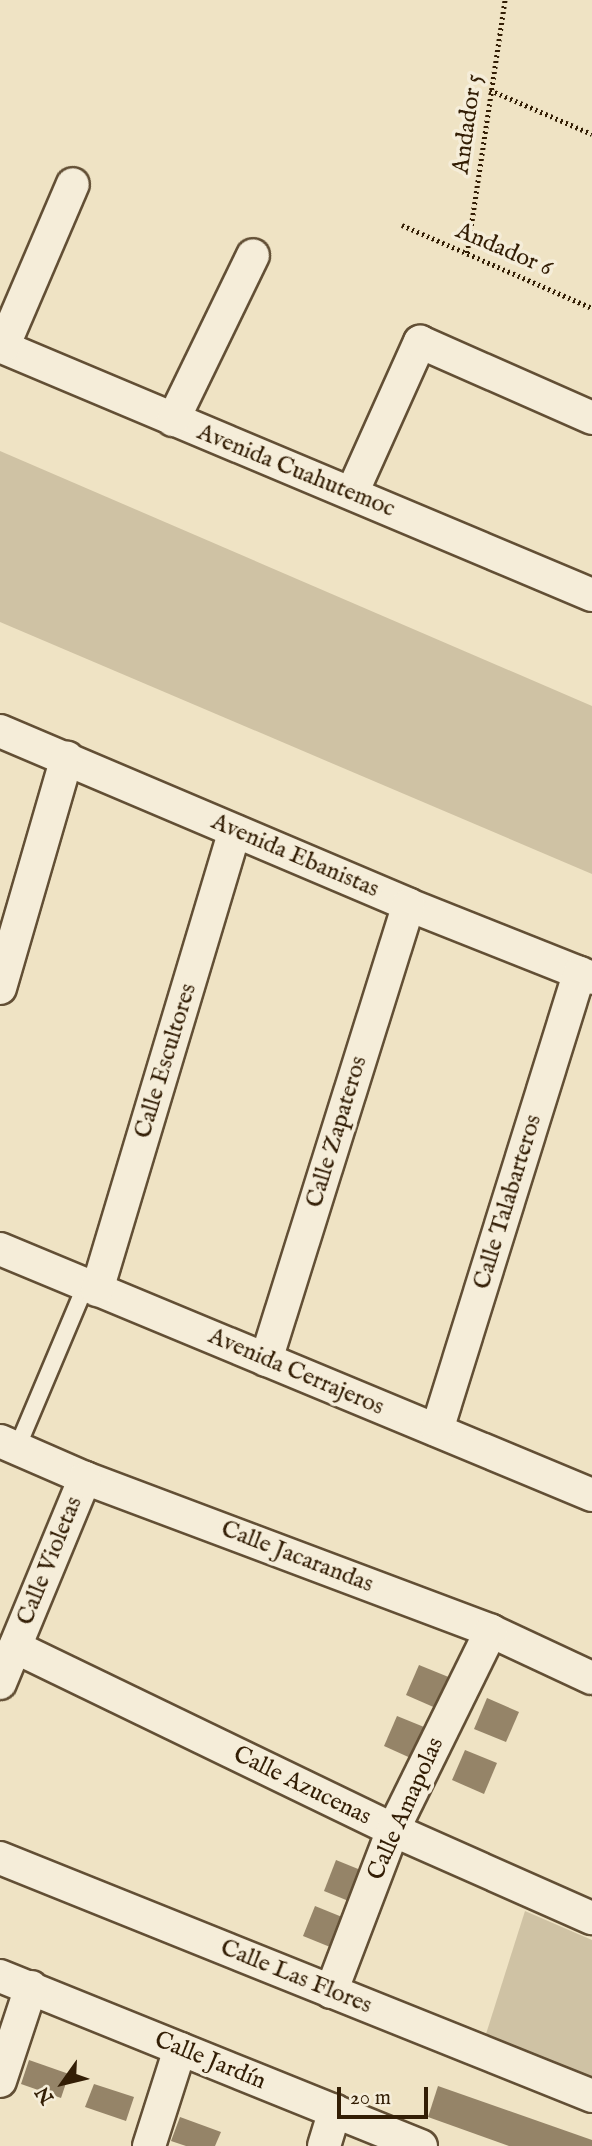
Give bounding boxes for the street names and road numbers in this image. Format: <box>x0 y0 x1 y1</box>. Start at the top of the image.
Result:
street label: Andador 5 <box>447 72 489 176</box>
street label: Andador 6 <box>451 217 557 283</box>
street label: Avenida Cuahutemoc <box>193 418 399 524</box>
street label: Avenida Ebanistas <box>207 808 383 904</box>
street label: Calle Escultores <box>129 980 203 1142</box>
street label: Calle Zapateros <box>300 1053 374 1211</box>
street label: Calle Talabarteros <box>468 1111 548 1293</box>
street label: Avenida Cerrajeros <box>204 1322 388 1422</box>
street label: Calle Violetas <box>11 1492 89 1630</box>
street label: Calle Jacarandas <box>217 1515 377 1599</box>
street label: Calle Amapolas <box>362 1733 450 1885</box>
street label: Calle Azucenas <box>229 1740 375 1832</box>
street label: Calle Las Flores <box>216 1934 376 2020</box>
street label: Calle Jardín <box>150 2026 270 2096</box>

